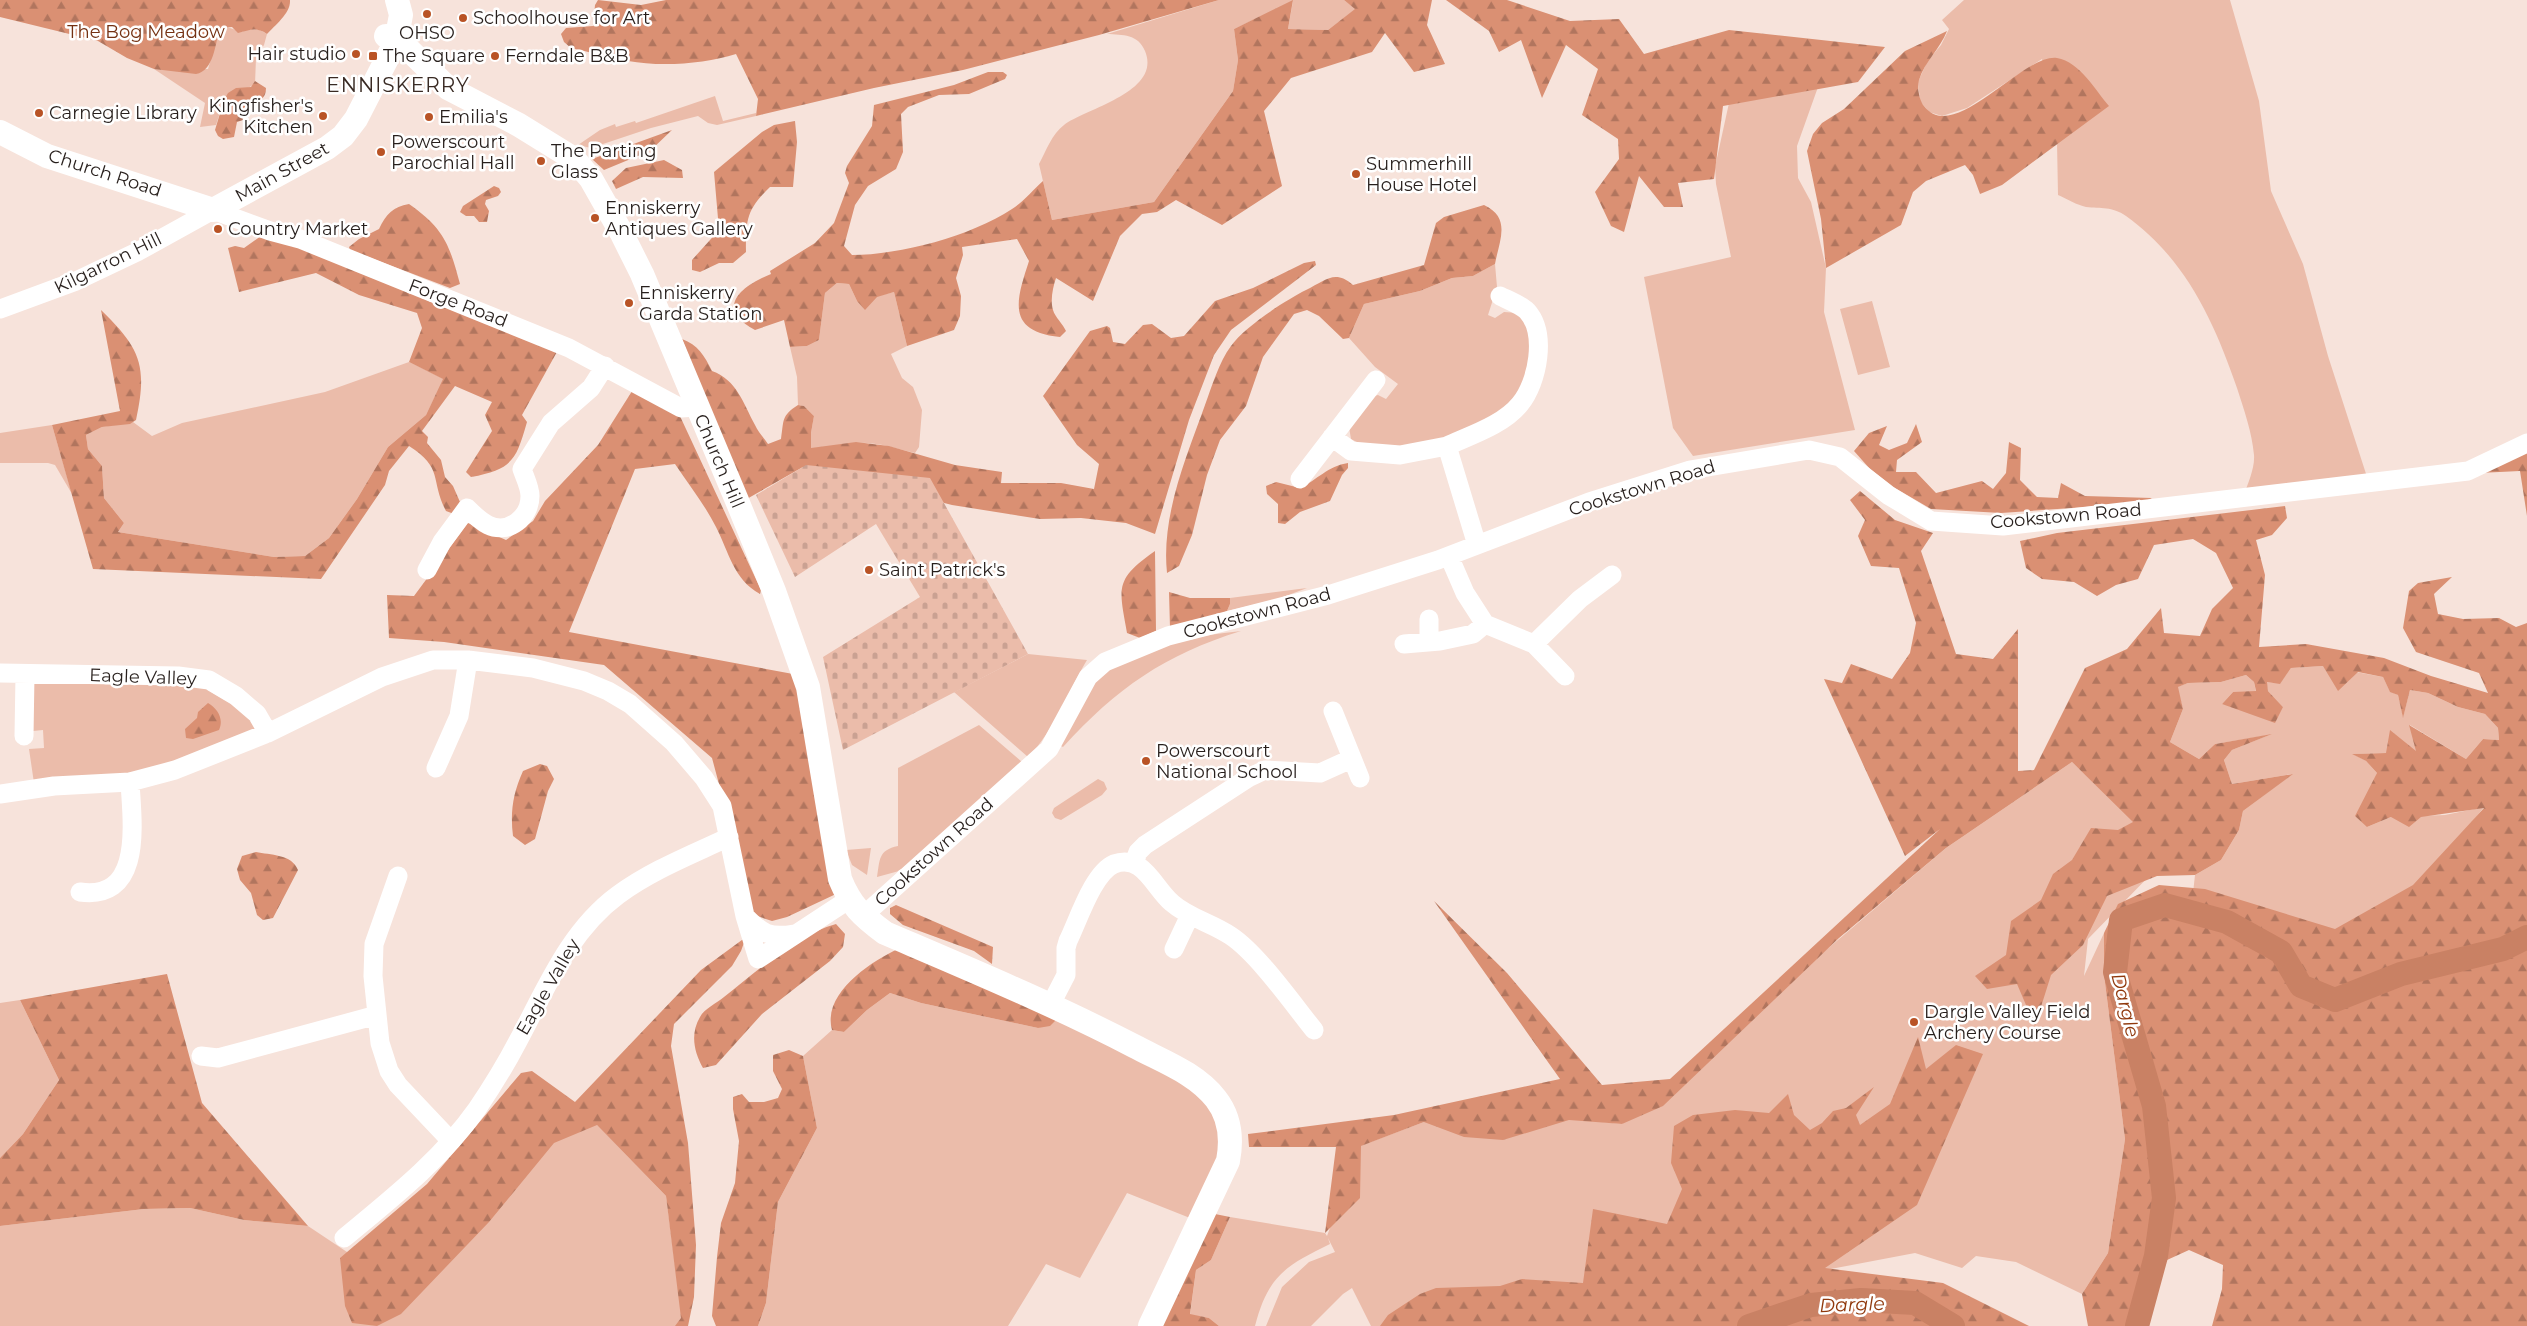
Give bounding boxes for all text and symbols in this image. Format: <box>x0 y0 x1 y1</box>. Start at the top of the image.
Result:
place label: Schoolhouse for Art <box>473 7 650 29</box>
marker: OHSO <box>421 8 433 20</box>
marker: Schoolhouse for Art <box>457 12 469 24</box>
park label: The Bog Meadow <box>67 21 225 43</box>
place label: OHSO <box>399 22 455 44</box>
place label: Hair studio <box>247 43 346 65</box>
place label: The Square <box>383 45 485 67</box>
place label: Ferndale B&B <box>505 45 629 67</box>
marker: Hair studio <box>350 48 362 60</box>
marker: The Square <box>367 50 379 62</box>
marker: Ferndale B&B <box>489 50 501 62</box>
district label: ENNISKERRY <box>326 73 470 97</box>
place label: Kingfisher's Kitchen <box>208 95 313 138</box>
place label: Carnegie Library <box>49 102 197 124</box>
place label: Emilia's <box>439 106 508 128</box>
marker: Carnegie Library <box>33 107 45 119</box>
marker: Kingfisher's Kitchen <box>317 110 329 122</box>
marker: Emilia's <box>423 111 435 123</box>
place label: Powerscourt Parochial Hall <box>391 131 515 174</box>
street label: Main Street <box>231 137 333 207</box>
place label: The Parting Glass <box>551 140 657 183</box>
street label: Church Road <box>46 144 164 202</box>
marker: Powerscourt Parochial Hall <box>375 146 387 158</box>
place label: Summerhill House Hotel <box>1366 153 1477 196</box>
marker: The Parting Glass <box>535 155 547 167</box>
marker: Summerhill House Hotel <box>1350 168 1362 180</box>
place label: Enniskerry Antiques Gallery <box>605 197 753 240</box>
marker: Enniskerry Antiques Gallery <box>589 212 601 224</box>
place label: Country Market <box>228 218 368 240</box>
marker: Country Market <box>212 223 224 235</box>
street label: Kilgarron Hill <box>51 228 165 298</box>
street label: Forge Road <box>405 274 511 332</box>
place label: Enniskerry Garda Station <box>639 282 762 325</box>
marker: Enniskerry Garda Station <box>623 297 635 309</box>
street label: Church Hill <box>689 411 749 511</box>
street label: Cookstown Road <box>1566 455 1718 521</box>
street label: Cookstown Road <box>1989 498 2143 534</box>
place label: Saint Patrick's <box>879 559 1006 581</box>
marker: Saint Patrick's <box>863 564 875 576</box>
street label: Cookstown Road <box>1181 583 1333 643</box>
street label: Eagle Valley <box>89 664 197 690</box>
place label: Powerscourt National School <box>1156 740 1298 783</box>
marker: Powerscourt National School <box>1140 755 1152 767</box>
street label: Cookstown Road <box>870 793 998 911</box>
street label: Eagle Valley <box>512 935 585 1039</box>
water label: Dargle <box>2106 971 2145 1040</box>
place label: Dargle Valley Field Archery Course <box>1924 1001 2091 1044</box>
marker: Dargle Valley Field Archery Course <box>1908 1016 1920 1028</box>
water label: Dargle <box>1819 1292 1885 1317</box>

